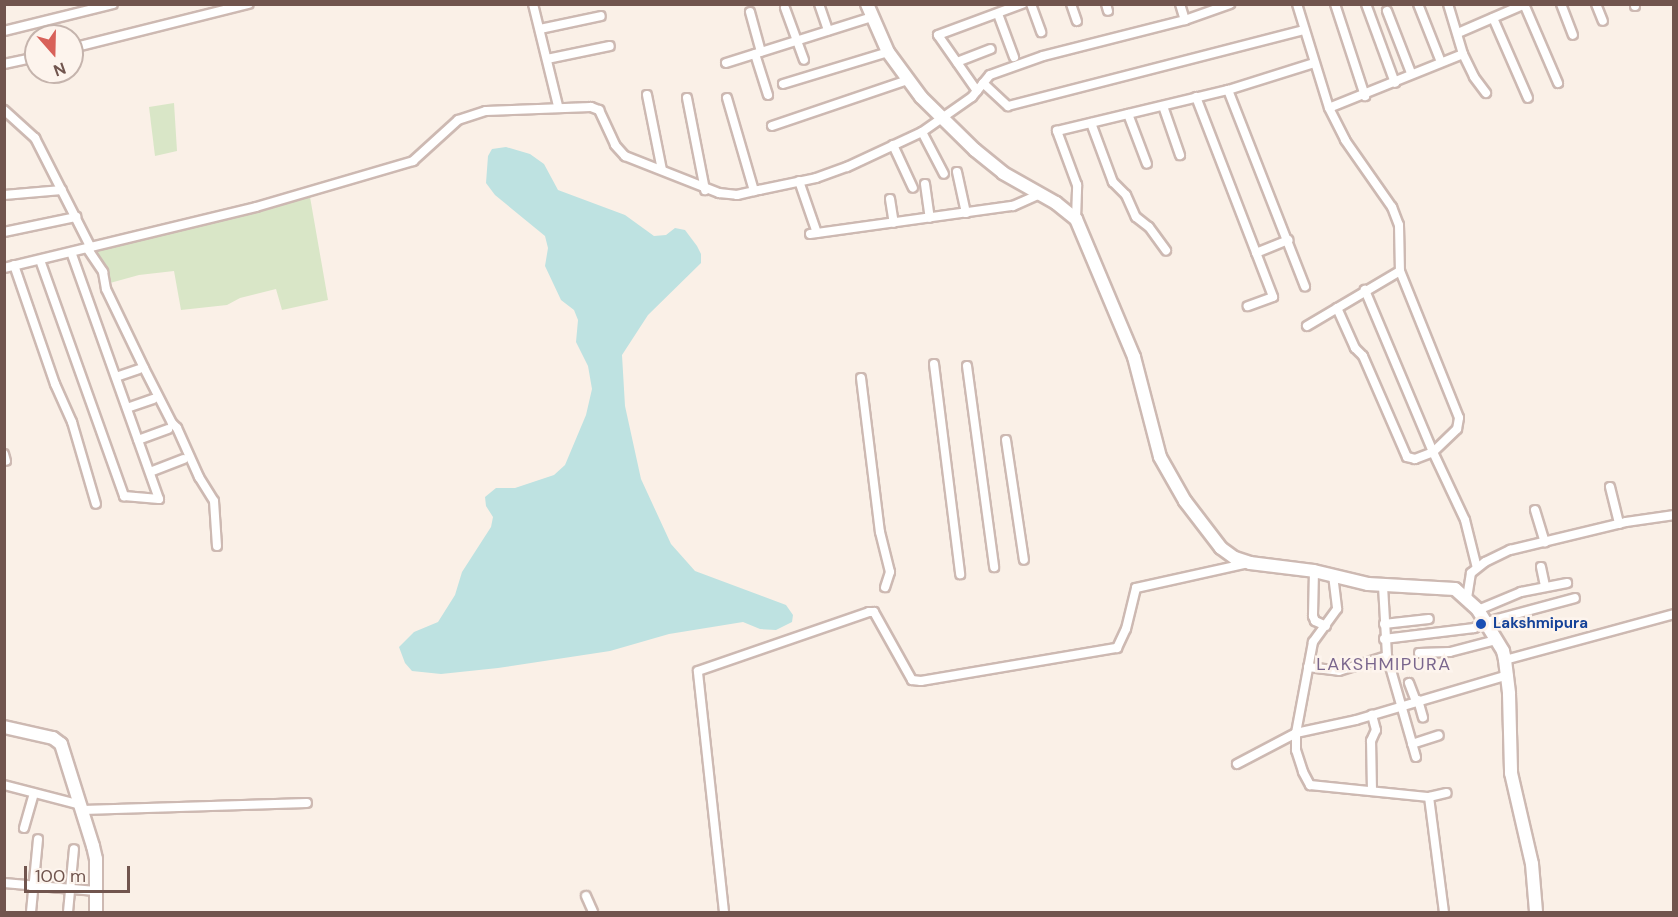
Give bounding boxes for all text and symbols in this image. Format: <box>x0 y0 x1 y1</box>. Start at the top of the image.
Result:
north arrow <box>24 24 84 84</box>
text: N <box>51 58 69 81</box>
place label: Lakshmipura <box>1493 615 1588 633</box>
marker: Lakshmipura <box>1474 617 1488 631</box>
district label: LAKSHMIPURA <box>1316 653 1452 675</box>
scale bar <box>27 854 134 892</box>
text: 100 m <box>35 864 86 888</box>

